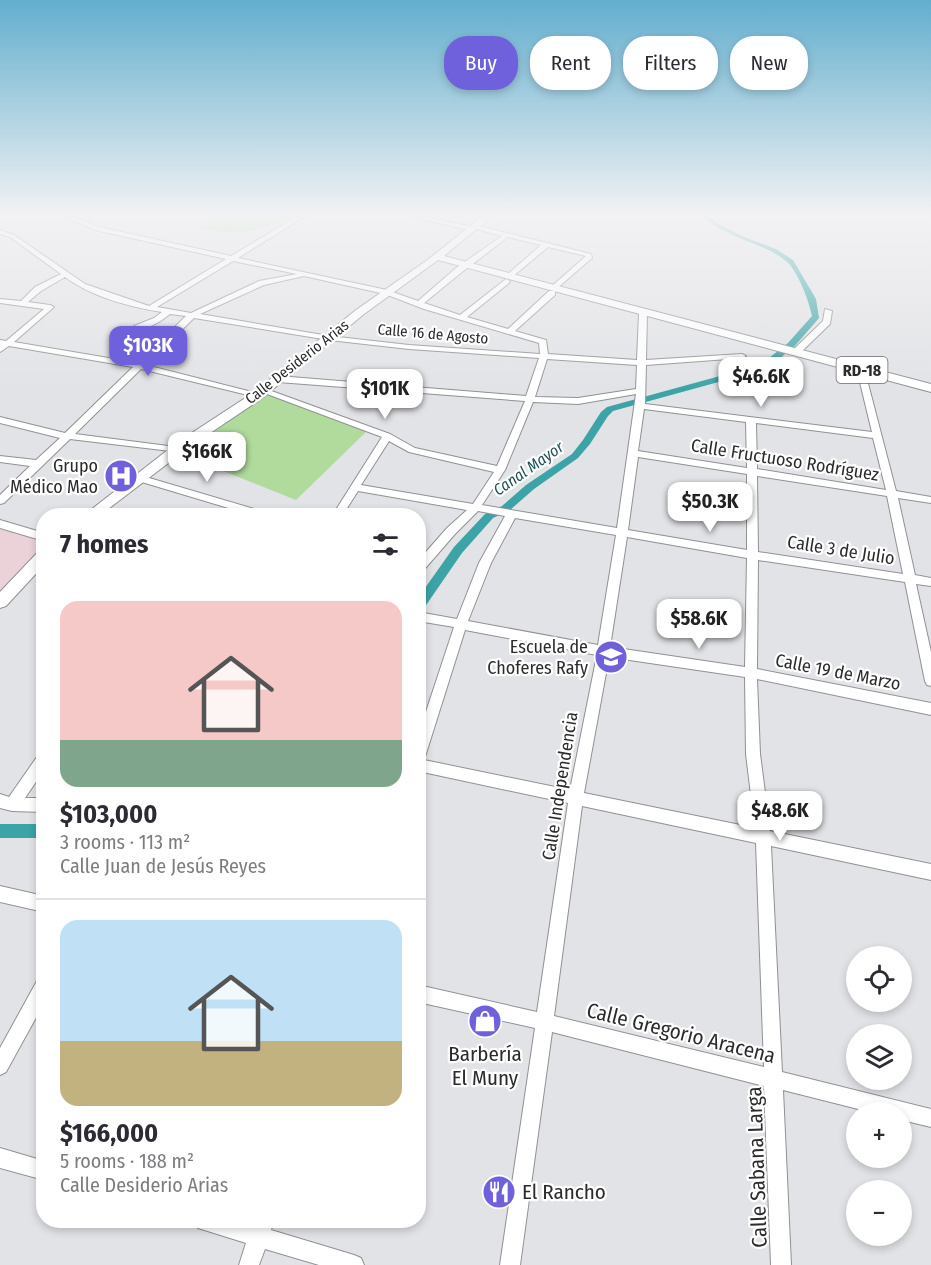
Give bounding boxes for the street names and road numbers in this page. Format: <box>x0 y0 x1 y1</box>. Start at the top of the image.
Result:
street label: Calle Desiderio Arias <box>242 316 352 408</box>
street label: Calle 16 de Agosto <box>377 320 489 348</box>
road number: RD-18 <box>836 357 888 383</box>
street label: Calle Fructuoso Rodríguez <box>689 434 881 486</box>
street label: Calle 3 de Julio <box>786 531 896 569</box>
street label: Calle 19 de Marzo <box>774 649 902 695</box>
street label: Calle Independencia <box>537 710 583 862</box>
street label: Calle Gregorio Aracena <box>584 997 778 1069</box>
street label: Calle Sabana Larga <box>741 1086 773 1248</box>

